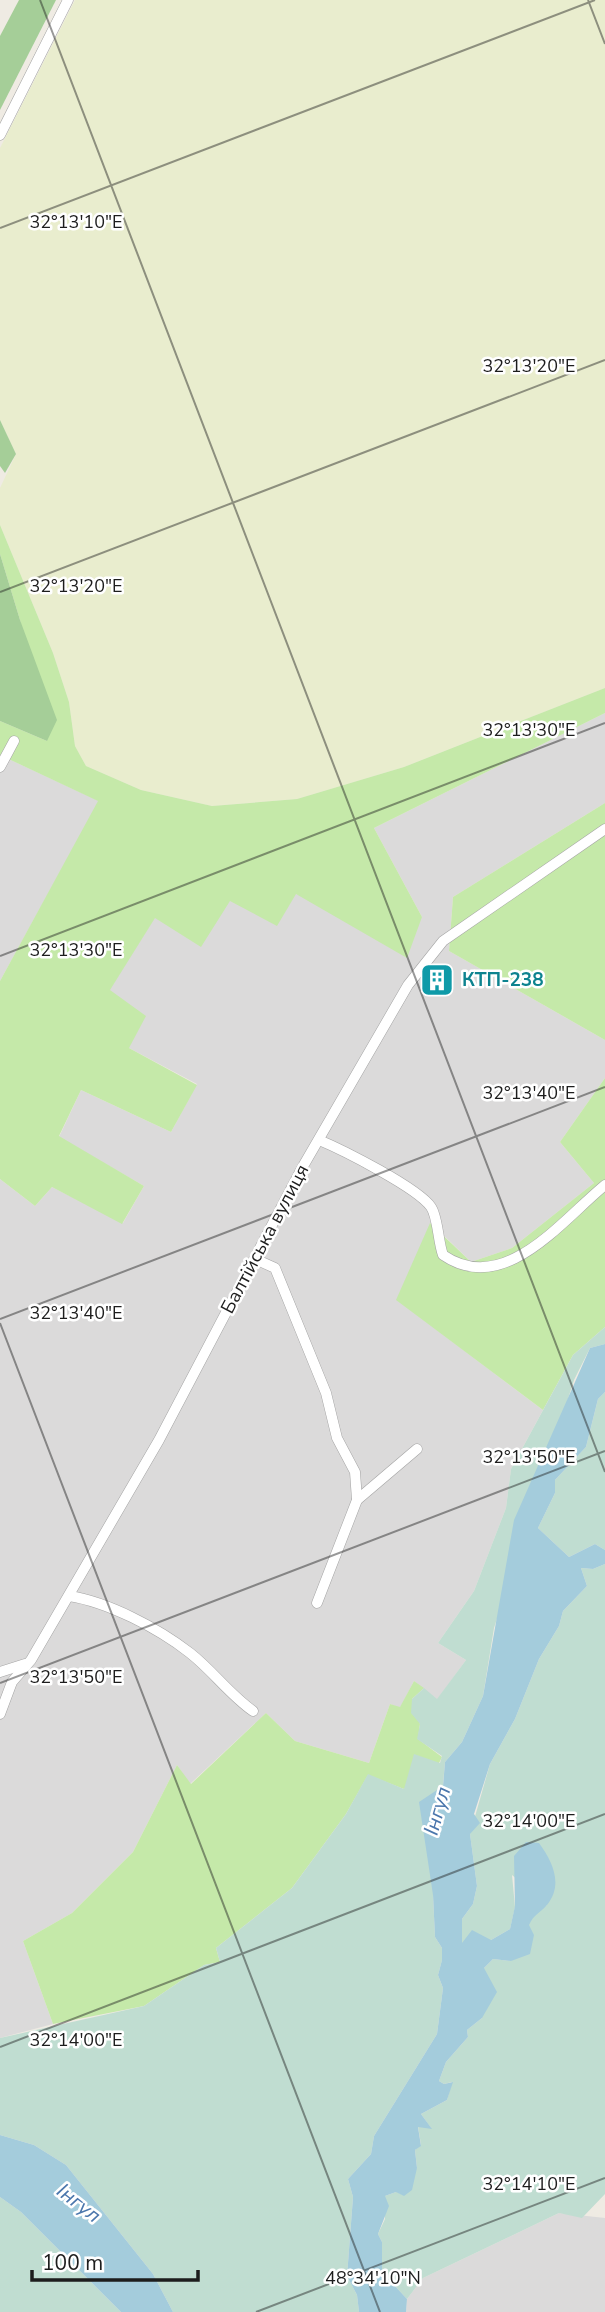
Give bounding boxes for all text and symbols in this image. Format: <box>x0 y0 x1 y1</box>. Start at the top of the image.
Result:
text: 32°13'10"E <box>30 210 123 234</box>
text: 32°13'20"E <box>483 354 576 378</box>
text: 32°13'20"E <box>30 574 123 598</box>
text: 32°13'30"E <box>483 718 576 742</box>
text: 32°13'30"E <box>30 938 123 962</box>
building icon: КТП-238 <box>418 961 456 999</box>
place label: КТП-238 <box>462 967 544 993</box>
text: 32°13'40"E <box>483 1081 576 1105</box>
street label: Балтійська вулиця <box>215 1160 315 1318</box>
text: 32°13'40"E <box>30 1301 123 1325</box>
text: 32°13'50"E <box>483 1445 576 1469</box>
text: 32°13'50"E <box>30 1665 123 1689</box>
water label: Інгул <box>417 1783 457 1839</box>
text: 32°14'00"E <box>483 1809 576 1833</box>
text: 32°14'00"E <box>30 2028 123 2052</box>
text: 32°14'10"E <box>483 2172 576 2196</box>
water label: Інгул <box>51 2177 107 2229</box>
scale bar <box>32 2238 198 2282</box>
text: 100 m <box>42 2249 103 2277</box>
text: 48°34'10"N <box>325 2266 421 2290</box>

